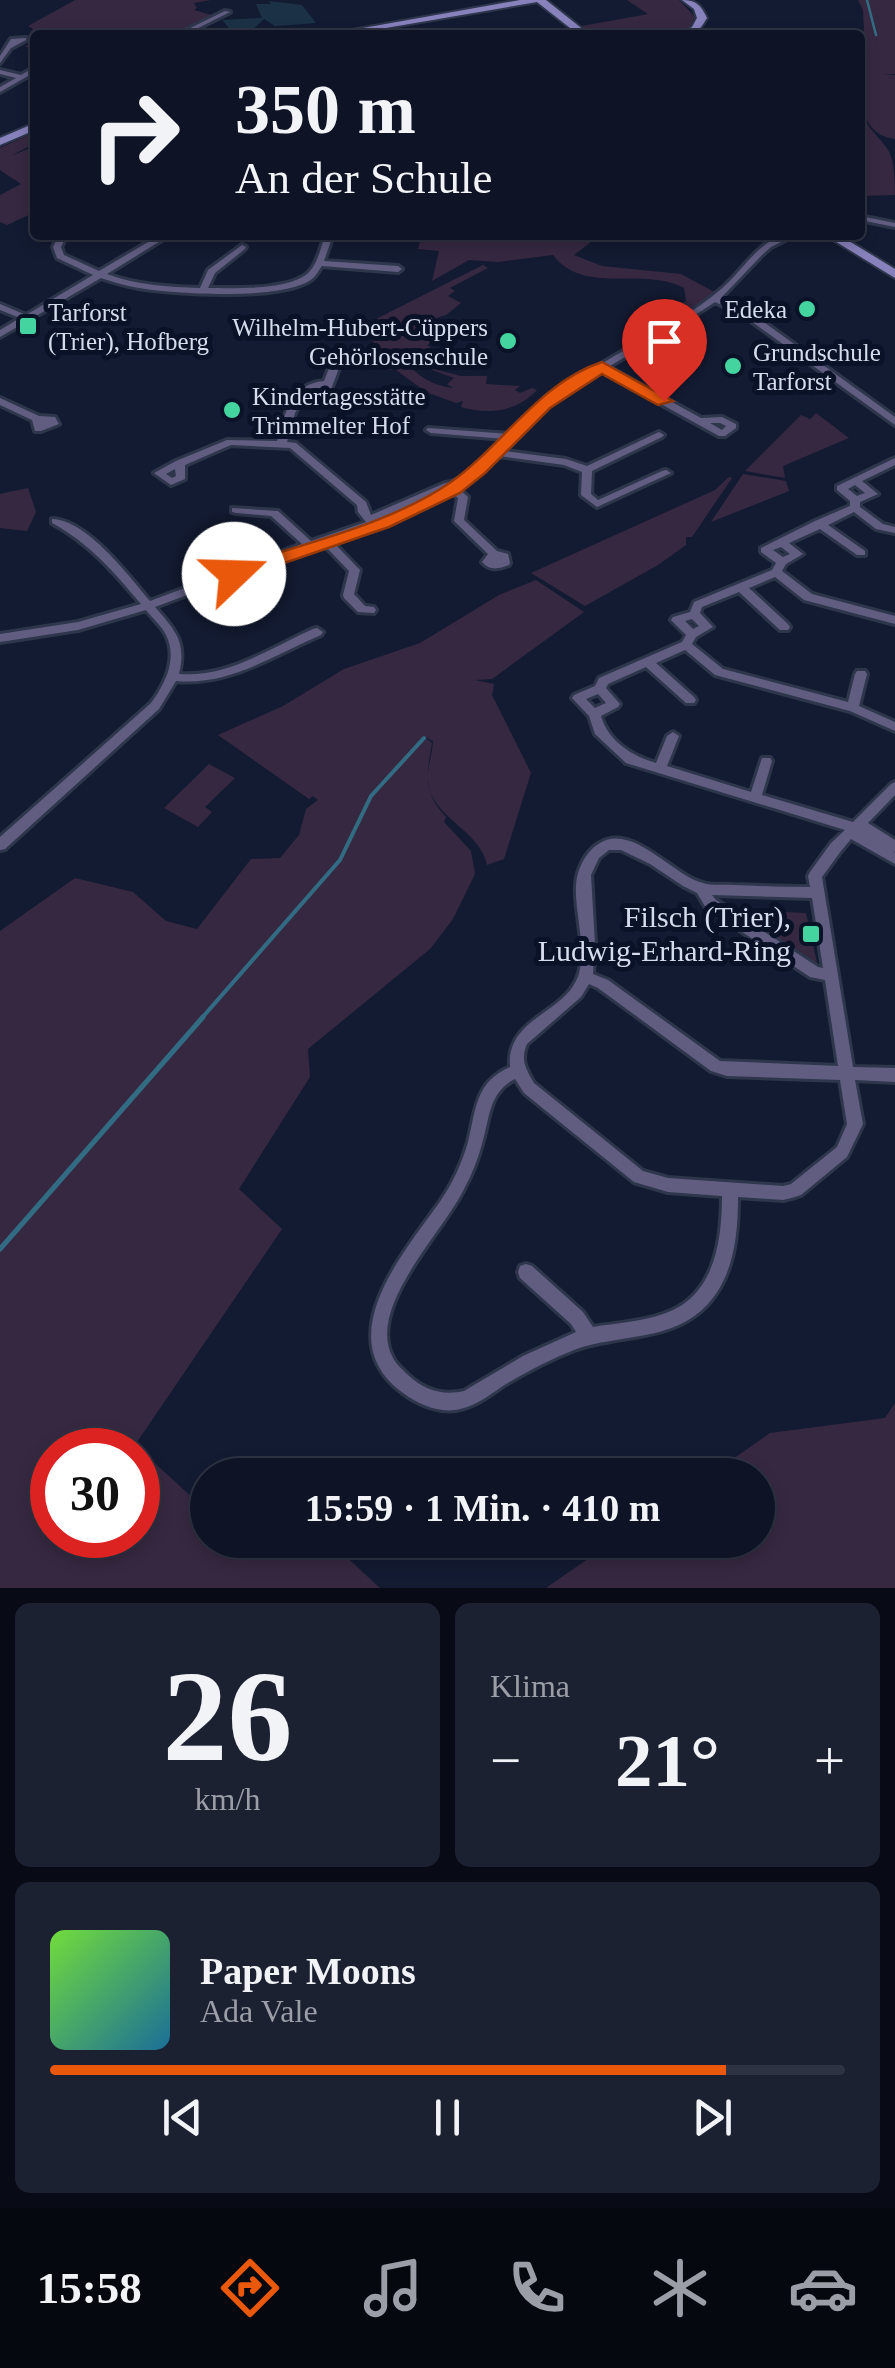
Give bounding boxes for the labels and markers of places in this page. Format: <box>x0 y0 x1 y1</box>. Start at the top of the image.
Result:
place label: Edeka <box>725 296 787 323</box>
marker: Edeka <box>796 298 818 320</box>
place label: Tarforst (Trier), Hofberg <box>48 299 210 356</box>
pin <box>622 299 707 402</box>
place label: Wilhelm-Hubert-Cüppers Gehörlosenschule <box>232 314 488 370</box>
marker: Tarforst (Trier), Hofberg <box>17 315 39 337</box>
marker: Wilhelm-Hubert-Cüppers Gehörlosenschule <box>497 330 519 352</box>
place label: Grundschule Tarforst <box>753 339 881 395</box>
marker: Grundschule Tarforst <box>722 355 744 377</box>
place label: Kindertagesstätte Trimmelter Hof <box>252 383 426 439</box>
marker: Kindertagesstätte Trimmelter Hof <box>221 399 243 421</box>
place label: Filsch (Trier), Ludwig-Erhard-Ring <box>538 900 791 967</box>
marker: Filsch (Trier), Ludwig-Erhard-Ring <box>800 923 822 945</box>

